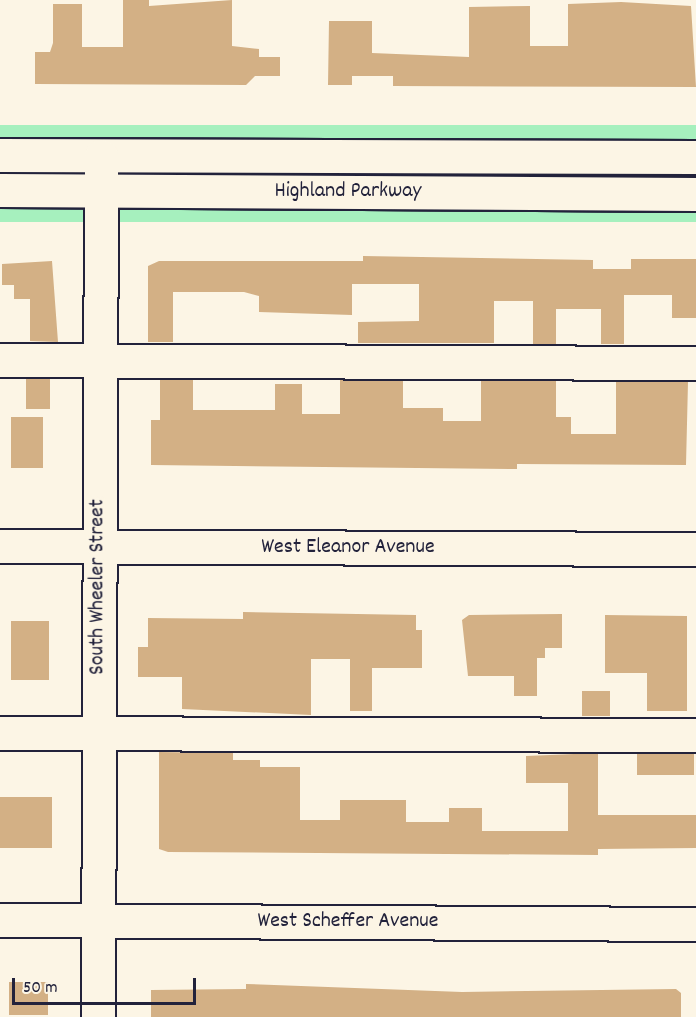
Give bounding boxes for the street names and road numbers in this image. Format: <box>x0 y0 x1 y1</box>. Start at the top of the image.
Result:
street label: Highland Parkway <box>275 179 421 205</box>
street label: South Wheeler Street <box>85 499 111 675</box>
street label: West Eleanor Avenue <box>261 535 435 561</box>
street label: West Scheffer Avenue <box>258 909 438 935</box>

